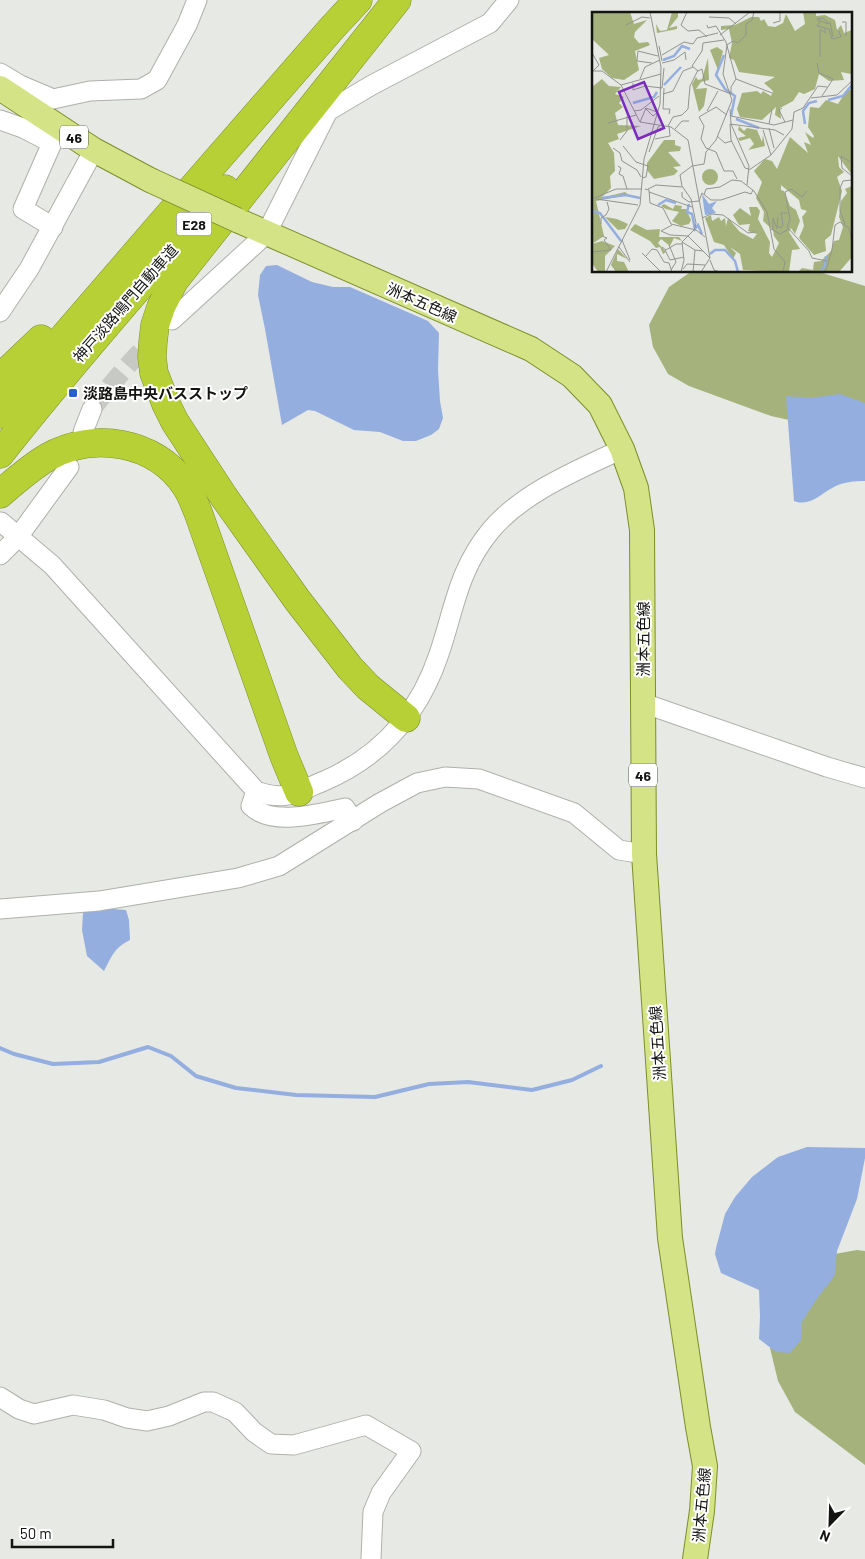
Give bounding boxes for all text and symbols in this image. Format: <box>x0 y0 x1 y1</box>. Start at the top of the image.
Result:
inset map <box>592 12 852 272</box>
road number: 46 <box>60 125 88 148</box>
road number: E28 <box>176 212 212 235</box>
street label: 神戸淡路鳴門自動車道 <box>69 240 181 366</box>
street label: 洲本五色線 <box>384 279 460 325</box>
place label: 淡路島中央バスストップ <box>83 384 248 402</box>
marker: 淡路島中央バスストップ <box>67 387 79 399</box>
street label: 洲本五色線 <box>634 601 652 677</box>
road number: 46 <box>629 764 657 786</box>
street label: 洲本五色線 <box>645 1005 669 1081</box>
street label: 洲本五色線 <box>689 1467 713 1543</box>
north arrow <box>805 1499 855 1549</box>
scale bar <box>12 1516 114 1548</box>
text: 50 m <box>20 1524 52 1542</box>
text: N <box>817 1527 832 1546</box>

